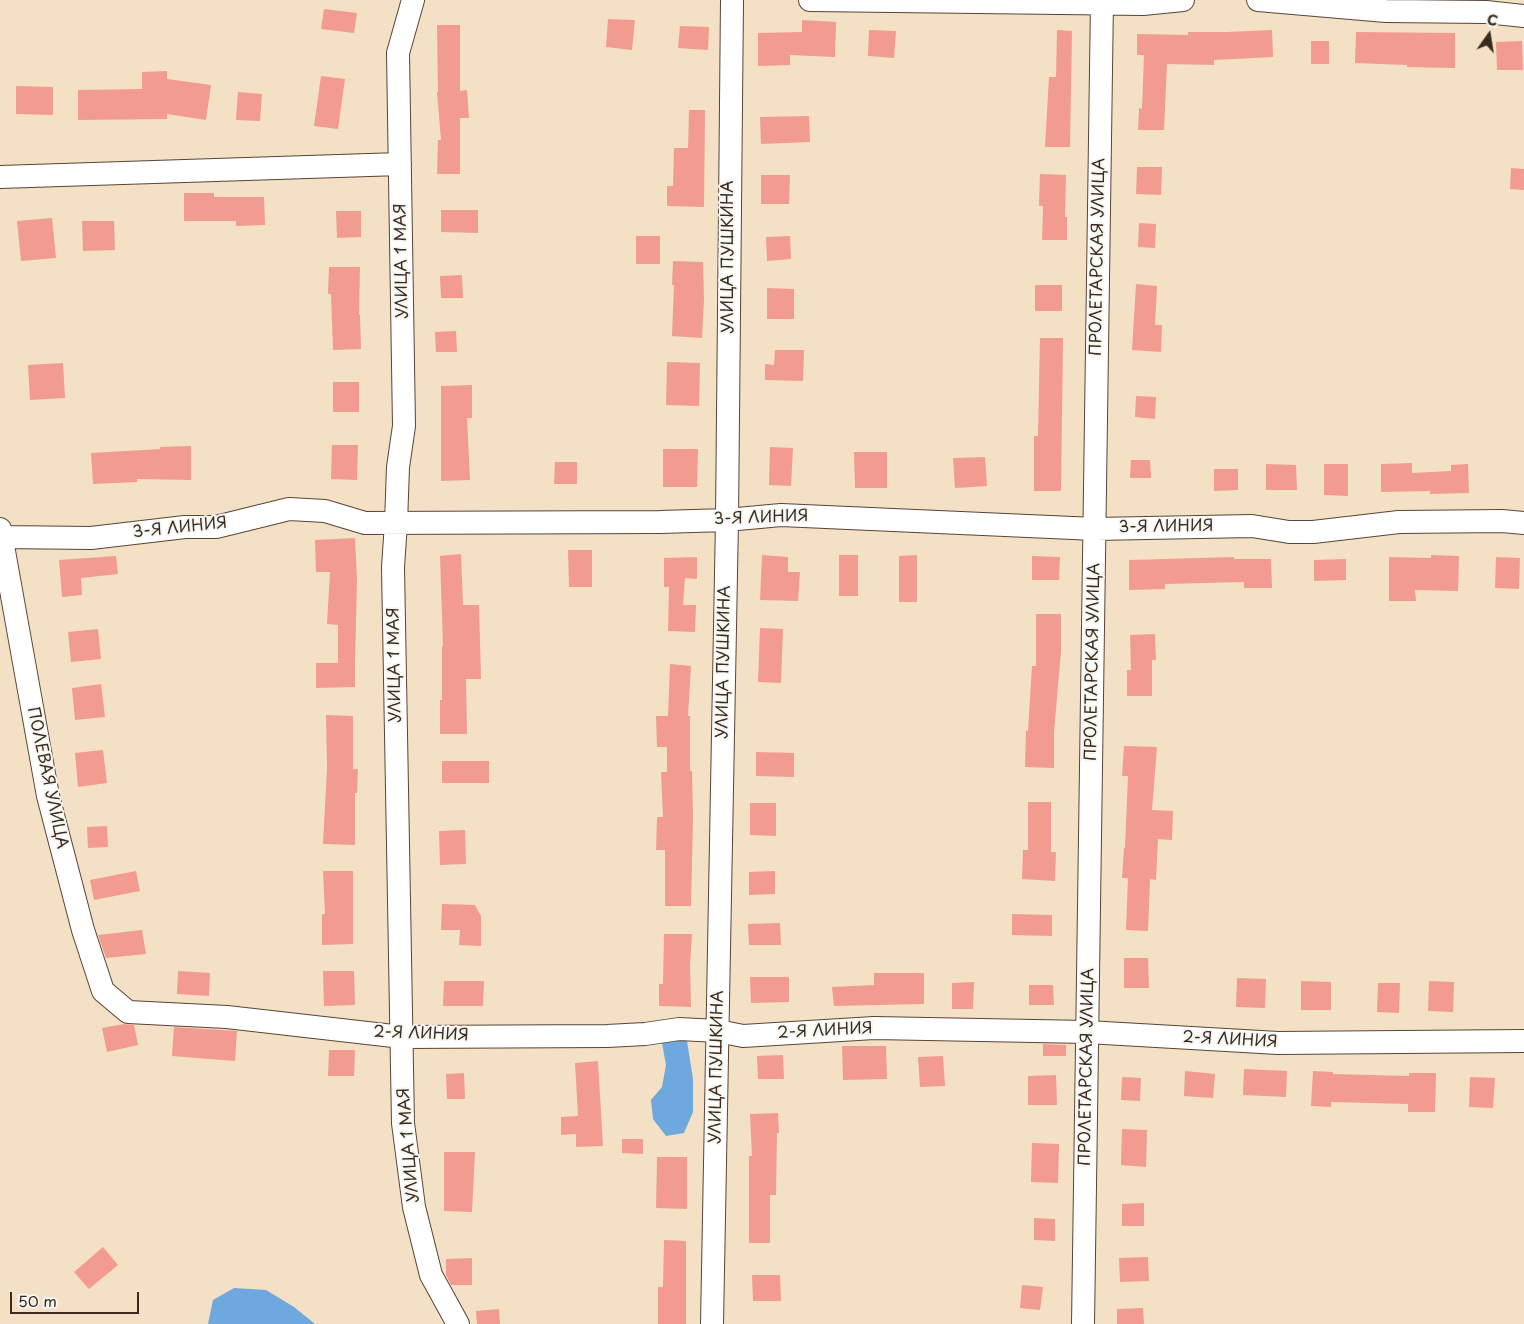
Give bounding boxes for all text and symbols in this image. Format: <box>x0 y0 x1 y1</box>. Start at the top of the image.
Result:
text: С <box>1485 8 1500 31</box>
north arrow <box>1464 10 1514 60</box>
street label: ПРОЛЕТАРСКАЯ УЛИЦА <box>1087 158 1109 356</box>
street label: УЛИЦА ПУШКИНА <box>719 180 739 334</box>
street label: УЛИЦА 1 МАЯ <box>391 203 413 319</box>
street label: 3-Я ЛИНИЯ <box>713 507 809 529</box>
street label: 3-Я ЛИНИЯ <box>132 514 228 542</box>
street label: 3-Я ЛИНИЯ <box>1118 517 1214 537</box>
street label: ПРОЛЕТАРСКАЯ УЛИЦА <box>1082 563 1104 761</box>
street label: УЛИЦА ПУШКИНА <box>713 585 735 739</box>
street label: УЛИЦА 1 МАЯ <box>384 607 406 723</box>
street label: ПОЛЕВАЯ УЛИЦА <box>23 705 71 851</box>
street label: ПРОЛЕТАРСКАЯ УЛИЦА <box>1076 968 1098 1166</box>
street label: УЛИЦА ПУШКИНА <box>706 990 728 1144</box>
street label: 2-Я ЛИНИЯ <box>777 1019 873 1043</box>
street label: 2-Я ЛИНИЯ <box>373 1023 469 1045</box>
street label: 2-Я ЛИНИЯ <box>1182 1028 1278 1052</box>
street label: УЛИЦА 1 МАЯ <box>394 1087 424 1203</box>
scale bar <box>12 1282 141 1314</box>
text: 50 m <box>18 1289 57 1312</box>

